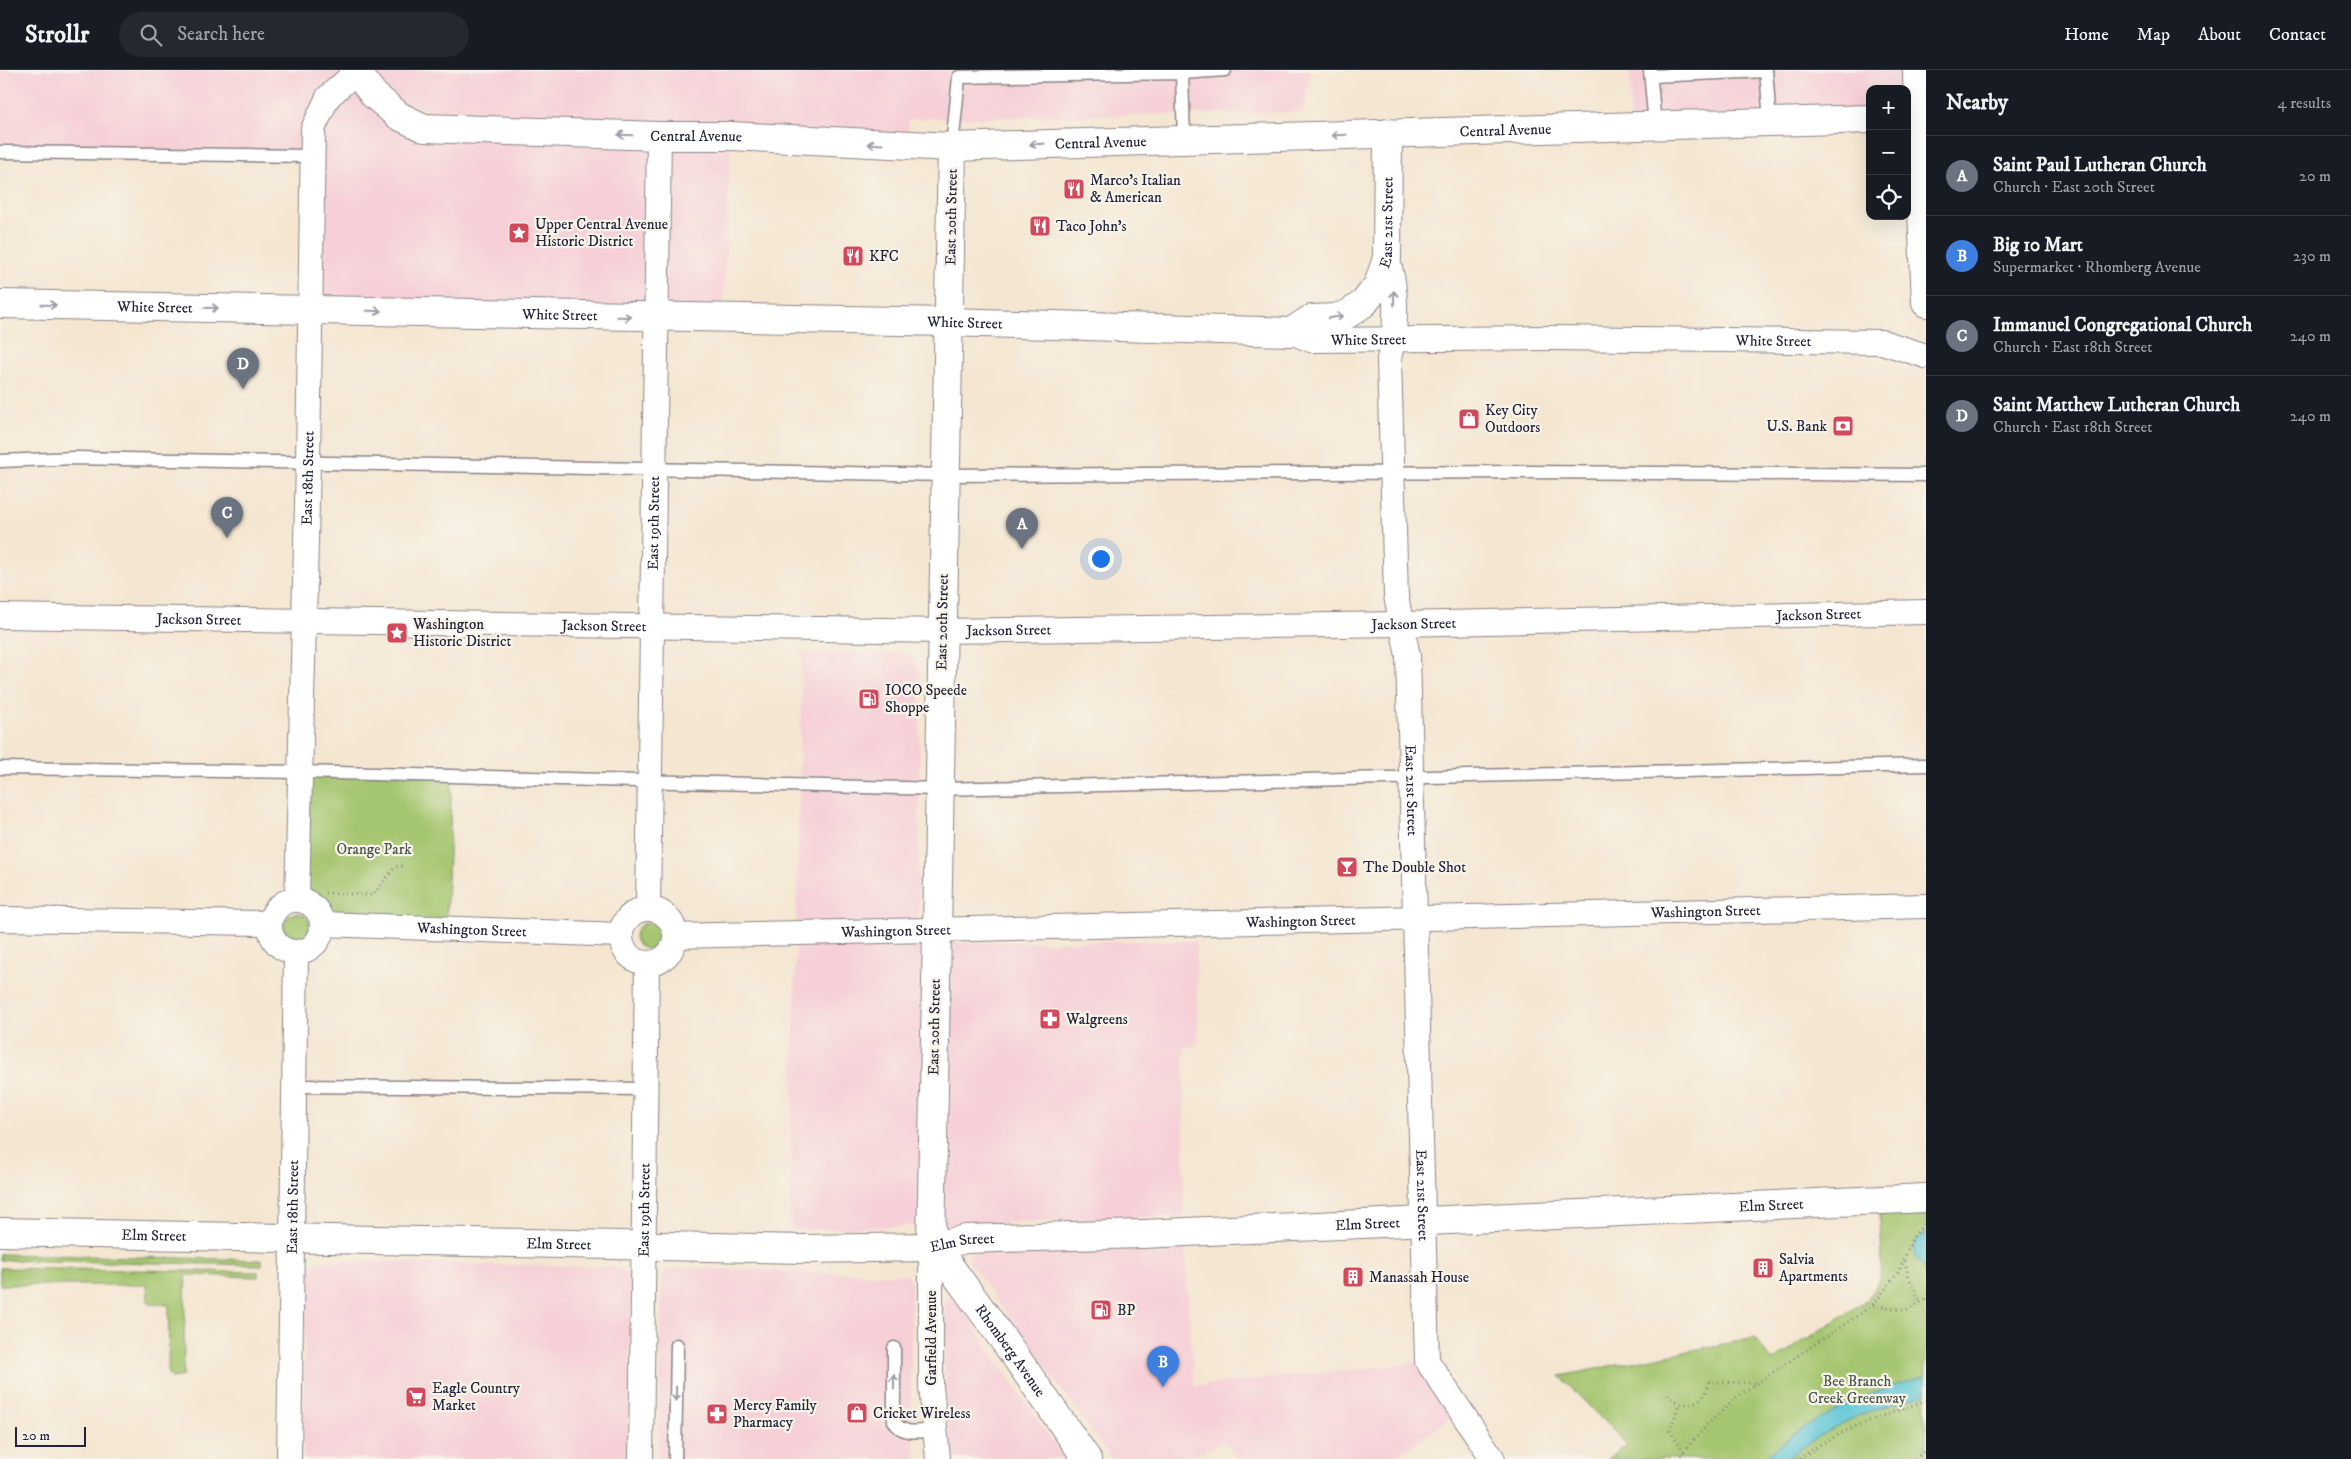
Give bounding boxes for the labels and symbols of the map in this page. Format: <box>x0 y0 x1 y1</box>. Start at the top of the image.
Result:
street label: Central Avenue <box>1459 120 1552 142</box>
street label: Central Avenue <box>650 127 742 147</box>
one-way arrow <box>617 130 633 139</box>
one-way arrow <box>1332 130 1348 139</box>
street label: Central Avenue <box>1055 132 1147 154</box>
one-way arrow <box>867 139 883 148</box>
one-way arrow <box>1029 140 1045 149</box>
street label: East 20th Street <box>941 168 962 266</box>
place label: Marco's Italian & American <box>1090 171 1181 207</box>
street label: East 21st Street <box>1375 176 1398 271</box>
restaurant icon: Marco's Italian & American <box>1062 177 1086 201</box>
restaurant icon: Taco John's <box>1028 214 1052 238</box>
place label: Upper Central Avenue Historic District <box>535 215 668 251</box>
place label: Taco John's <box>1056 217 1127 236</box>
place icon: Upper Central Avenue Historic District <box>507 221 531 245</box>
restaurant icon: KFC <box>841 244 865 268</box>
place label: KFC <box>869 247 899 266</box>
one-way arrow <box>1389 290 1398 306</box>
street label: White Street <box>116 297 193 318</box>
one-way arrow <box>40 300 56 310</box>
one-way arrow <box>203 303 219 312</box>
street label: White Street <box>521 305 598 325</box>
one-way arrow <box>365 306 381 316</box>
one-way arrow <box>1327 311 1343 321</box>
one-way arrow <box>615 312 631 321</box>
street label: White Street <box>926 313 1003 334</box>
street label: White Street <box>1330 330 1407 350</box>
street label: White Street <box>1734 331 1812 351</box>
pin: D <box>227 348 259 389</box>
place label: Key City Outdoors <box>1485 401 1540 437</box>
shop icon: Key City Outdoors <box>1457 407 1481 431</box>
bank icon: U.S. Bank <box>1831 414 1855 438</box>
place label: U.S. Bank <box>1767 417 1828 436</box>
street label: East 18th Street <box>297 431 318 526</box>
street label: East 19th Street <box>644 476 664 570</box>
pin: C <box>211 497 243 538</box>
pin: A <box>1006 508 1038 549</box>
your location <box>1088 546 1114 572</box>
street label: East 20th Street <box>932 573 953 671</box>
street label: Jackson Street <box>1774 604 1862 625</box>
street label: Jackson Street <box>154 609 242 630</box>
street label: Jackson Street <box>1369 614 1457 634</box>
place label: Washington Historic District <box>412 615 511 651</box>
street label: Jackson Street <box>559 616 647 636</box>
street label: Jackson Street <box>964 620 1052 641</box>
place icon: Washington Historic District <box>385 621 409 645</box>
place label: IOCO Speede Shoppe <box>885 681 967 717</box>
fuel station icon: IOCO Speede Shoppe <box>857 687 881 711</box>
street label: East 21st Street <box>1400 744 1422 837</box>
park label: Orange Park <box>336 840 412 859</box>
bar icon: The Double Shot <box>1335 855 1359 879</box>
place label: The Double Shot <box>1363 858 1466 877</box>
street label: Washington Street <box>1650 901 1761 923</box>
street label: Washington Street <box>1245 911 1356 932</box>
street label: Washington Street <box>416 918 527 942</box>
street label: Washington Street <box>840 920 951 942</box>
street label: East 20th Street <box>924 978 945 1076</box>
pharmacy icon: Walgreens <box>1038 1007 1062 1031</box>
place label: Walgreens <box>1065 1010 1128 1029</box>
street label: East 21st Street <box>1411 1149 1433 1241</box>
street label: East 18th Street <box>283 1159 303 1254</box>
street label: East 19th Street <box>634 1162 655 1257</box>
street label: Elm Street <box>1738 1195 1804 1217</box>
street label: Elm Street <box>1335 1213 1401 1235</box>
street label: Elm Street <box>121 1226 187 1246</box>
street label: Elm Street <box>928 1229 995 1257</box>
street label: Elm Street <box>526 1234 592 1255</box>
place label: Salvia Apartments <box>1779 1250 1848 1286</box>
building icon: Salvia Apartments <box>1751 1256 1775 1280</box>
building icon: Manassah House <box>1341 1265 1365 1289</box>
place label: Manassah House <box>1369 1268 1469 1287</box>
street label: Garfield Avenue <box>922 1290 941 1386</box>
fuel station icon: BP <box>1089 1298 1113 1322</box>
street label: Rhomberg Avenue <box>971 1301 1050 1401</box>
place label: BP <box>1117 1301 1135 1320</box>
pin: B <box>1147 1346 1179 1387</box>
park label: Bee Branch Creek Greenway <box>1808 1372 1907 1408</box>
one-way arrow <box>889 1374 899 1390</box>
place label: Eagle Country Market <box>432 1379 521 1415</box>
supermarket icon: Eagle Country Market <box>404 1385 428 1409</box>
one-way arrow <box>671 1385 681 1401</box>
place label: Mercy Family Pharmacy <box>733 1396 818 1432</box>
shop icon: Cricket Wireless <box>845 1401 869 1425</box>
pharmacy icon: Mercy Family Pharmacy <box>705 1402 729 1426</box>
place label: Cricket Wireless <box>873 1404 970 1423</box>
scale bar <box>15 1424 86 1447</box>

